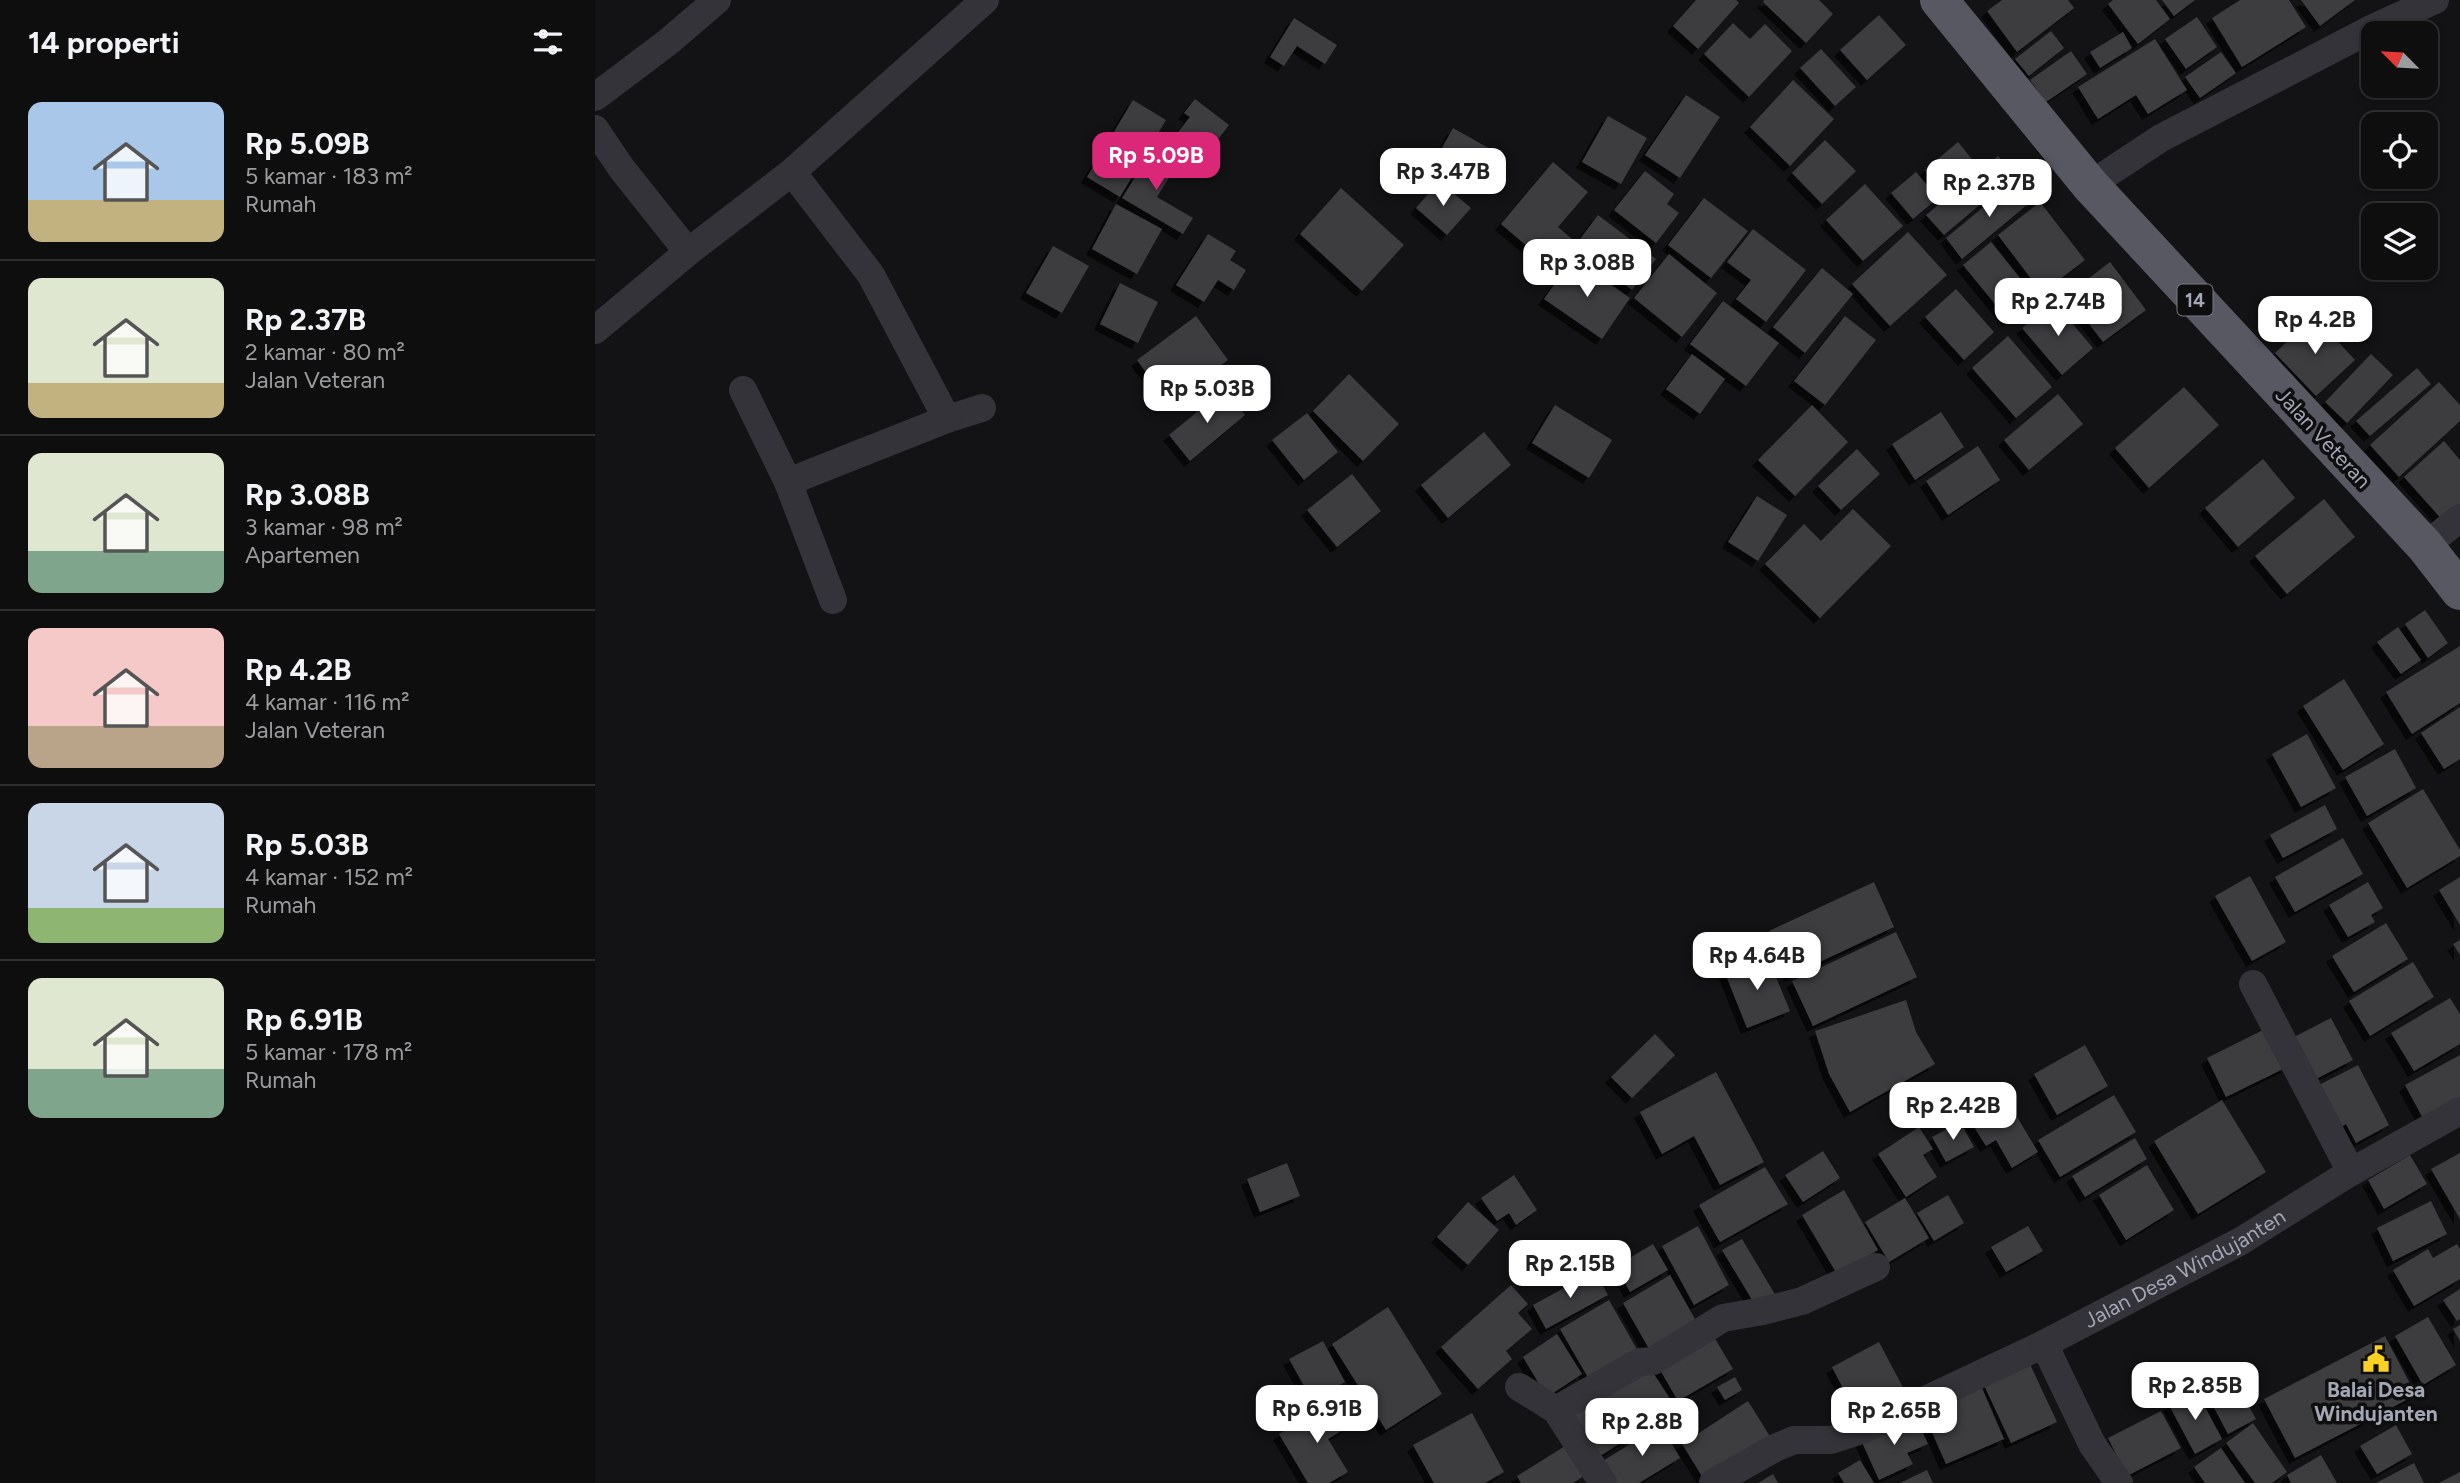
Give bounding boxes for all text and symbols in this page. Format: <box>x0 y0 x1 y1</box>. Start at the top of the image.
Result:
north arrow <box>2361 21 2438 98</box>
map controls <box>2361 21 2438 280</box>
icon: filters <box>529 23 567 61</box>
text: 14 properti <box>28 24 180 61</box>
button: locate <box>2361 112 2438 189</box>
text: Rp 5.09B <box>245 125 370 162</box>
icon: home <box>84 130 168 214</box>
pin: Rp 5.09B <box>1084 132 1228 192</box>
text: Rp 5.09B <box>1108 141 1204 169</box>
pin: Rp 3.47B <box>1371 148 1515 208</box>
text: Rp 3.47B <box>1396 157 1490 185</box>
pin: Rp 2.37B <box>1917 160 2061 219</box>
text: 5 kamar · 183 m² <box>245 162 413 190</box>
text: Rp 2.37B <box>1943 168 2035 196</box>
text: Rumah <box>245 190 316 218</box>
button: layers <box>2361 203 2438 280</box>
pin: Rp 3.08B <box>1515 240 1659 299</box>
text: Rp 3.08B <box>1539 248 1635 276</box>
pin: Rp 2.74B <box>1986 278 2130 338</box>
road number: 14 <box>2177 284 2213 316</box>
text: Rp 2.74B <box>2011 287 2105 315</box>
pin: Rp 4.2B <box>2250 296 2380 356</box>
text: Rp 2.37B <box>245 301 366 338</box>
text: Rp 4.2B <box>2274 305 2356 333</box>
icon: home <box>84 306 168 390</box>
text: 2 kamar · 80 m² <box>245 338 405 366</box>
text: Jalan Veteran <box>245 366 385 394</box>
pin: Rp 5.03B <box>1135 366 1279 425</box>
text: Rp 5.03B <box>1160 374 1254 402</box>
street label: Jalan Veteran <box>2271 382 2376 493</box>
text: Rp 3.08B <box>245 476 370 513</box>
icon: home <box>84 481 168 565</box>
text: 3 kamar · 98 m² <box>245 513 403 541</box>
text: Apartemen <box>245 541 360 569</box>
text: Rp 4.2B <box>245 651 352 688</box>
icon: home <box>84 656 168 740</box>
text: 4 kamar · 116 m² <box>245 688 409 716</box>
text: Jalan Veteran <box>245 716 385 744</box>
text: Rp 5.03B <box>245 826 369 863</box>
icon: home <box>84 831 168 915</box>
text: 4 kamar · 152 m² <box>245 863 413 891</box>
text: Rumah <box>245 891 316 919</box>
pin: Rp 4.64B <box>1685 932 1829 992</box>
text: Rp 4.64B <box>1709 941 1805 969</box>
text: Rp 6.91B <box>245 1001 363 1038</box>
icon: home <box>84 1006 168 1090</box>
text: 5 kamar · 178 m² <box>245 1038 412 1066</box>
text: Rumah <box>245 1066 316 1094</box>
pin: Rp 2.42B <box>1881 1082 2025 1142</box>
text: Rp 2.42B <box>1905 1091 2001 1119</box>
street label: Jalan Desa Windujanten <box>2080 1203 2290 1333</box>
pin: Rp 2.15B <box>1498 1240 1642 1300</box>
text: Rp 2.15B <box>1525 1249 1615 1277</box>
public building icon: Balai Desa Windujanten <box>2361 1344 2391 1374</box>
pin: Rp 2.85B <box>2123 1362 2267 1422</box>
text: Rp 2.85B <box>2148 1371 2242 1399</box>
place label: Balai Desa Windujanten <box>2314 1377 2438 1426</box>
pin: Rp 6.91B <box>1245 1386 1389 1445</box>
pin: Rp 2.65B <box>1822 1388 1966 1447</box>
text: Rp 6.91B <box>1272 1394 1362 1422</box>
text: Rp 2.65B <box>1847 1396 1941 1424</box>
pin: Rp 2.8B <box>1577 1398 1707 1458</box>
text: Rp 2.8B <box>1601 1407 1683 1435</box>

